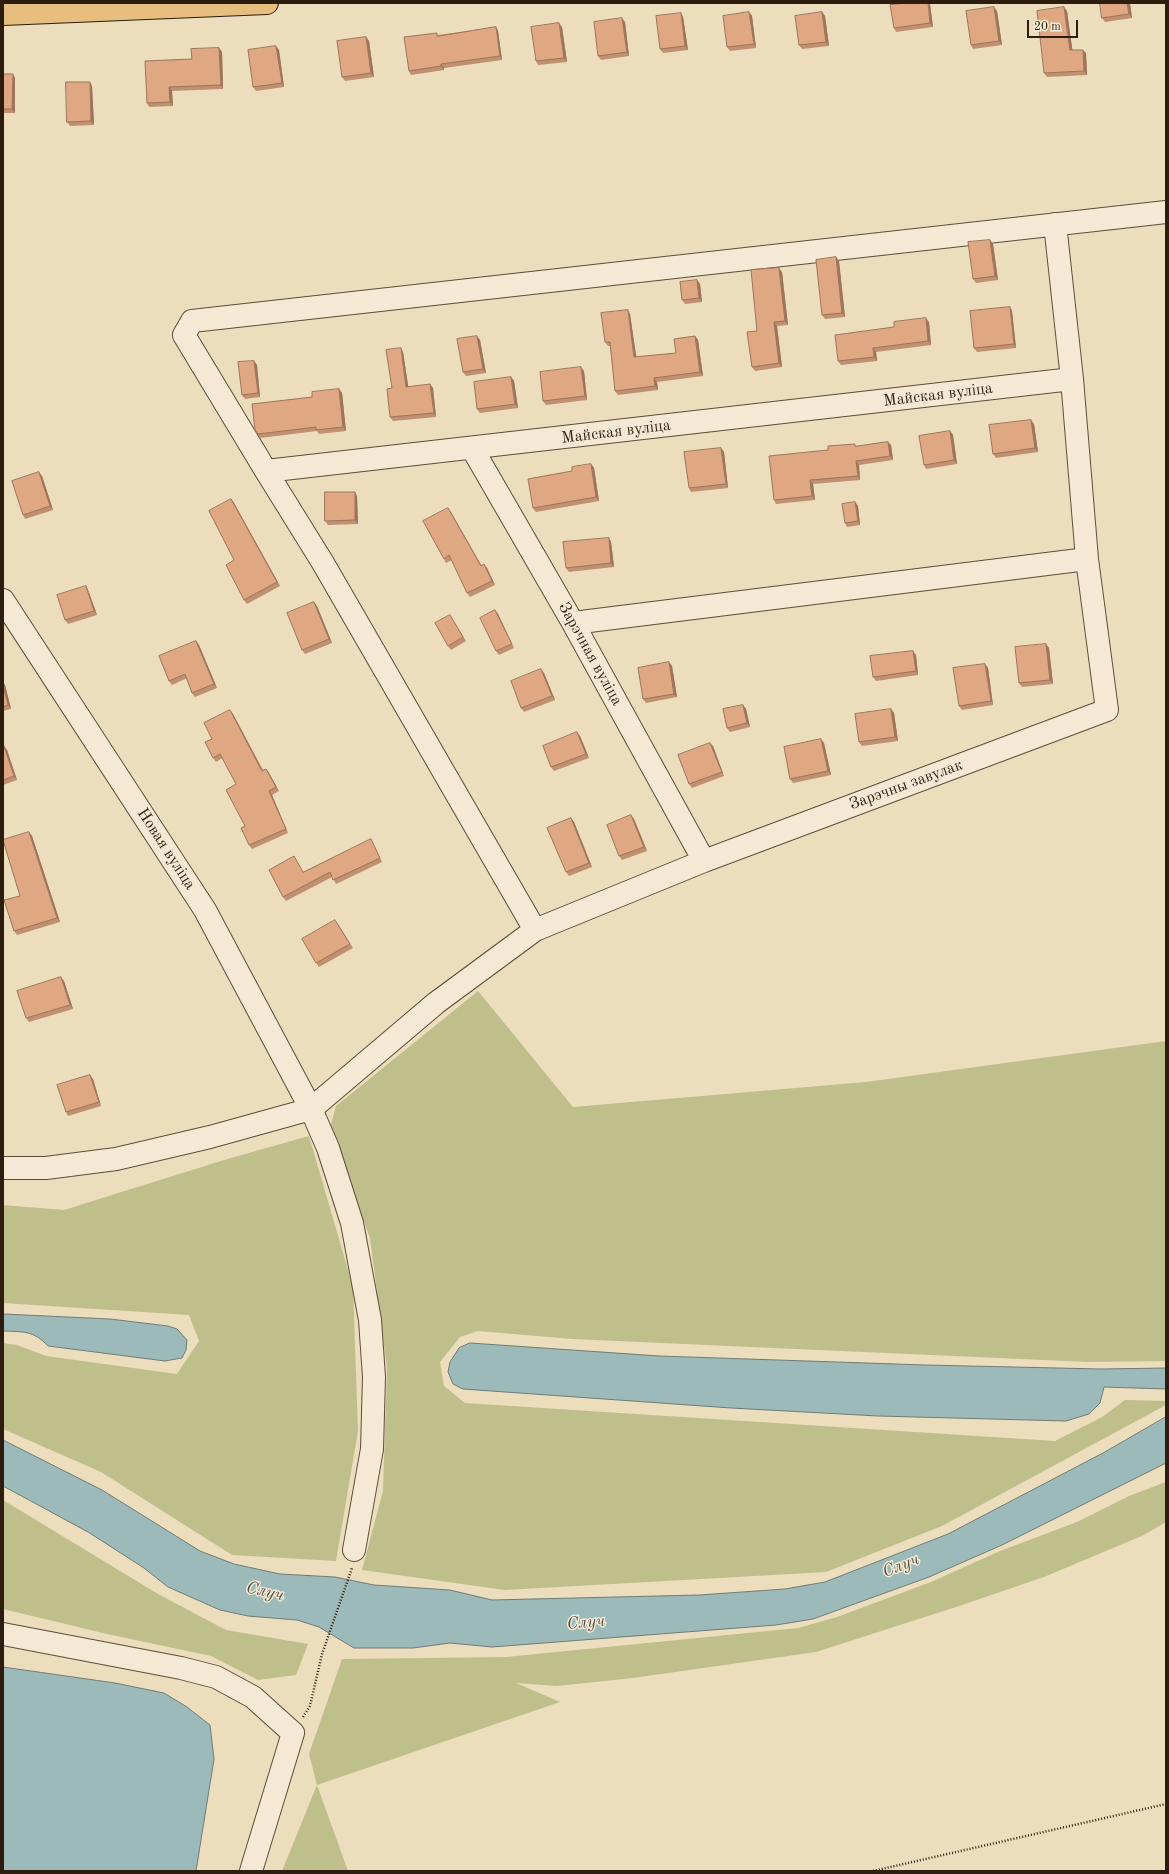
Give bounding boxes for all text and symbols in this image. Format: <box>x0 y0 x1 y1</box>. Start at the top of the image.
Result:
scale bar <box>1029 12 1080 38</box>
text: 20 m <box>1034 21 1061 33</box>
street label: Майская вуліца <box>882 379 994 411</box>
street label: Майская вуліца <box>560 416 672 448</box>
street label: Зарэчная вуліца <box>554 599 626 709</box>
street label: Зарэчны завулак <box>847 756 965 814</box>
street label: Новая вуліца <box>133 805 199 893</box>
water label: Случ <box>879 1549 923 1583</box>
water label: Случ <box>244 1578 286 1606</box>
water label: Случ <box>566 1611 606 1635</box>

